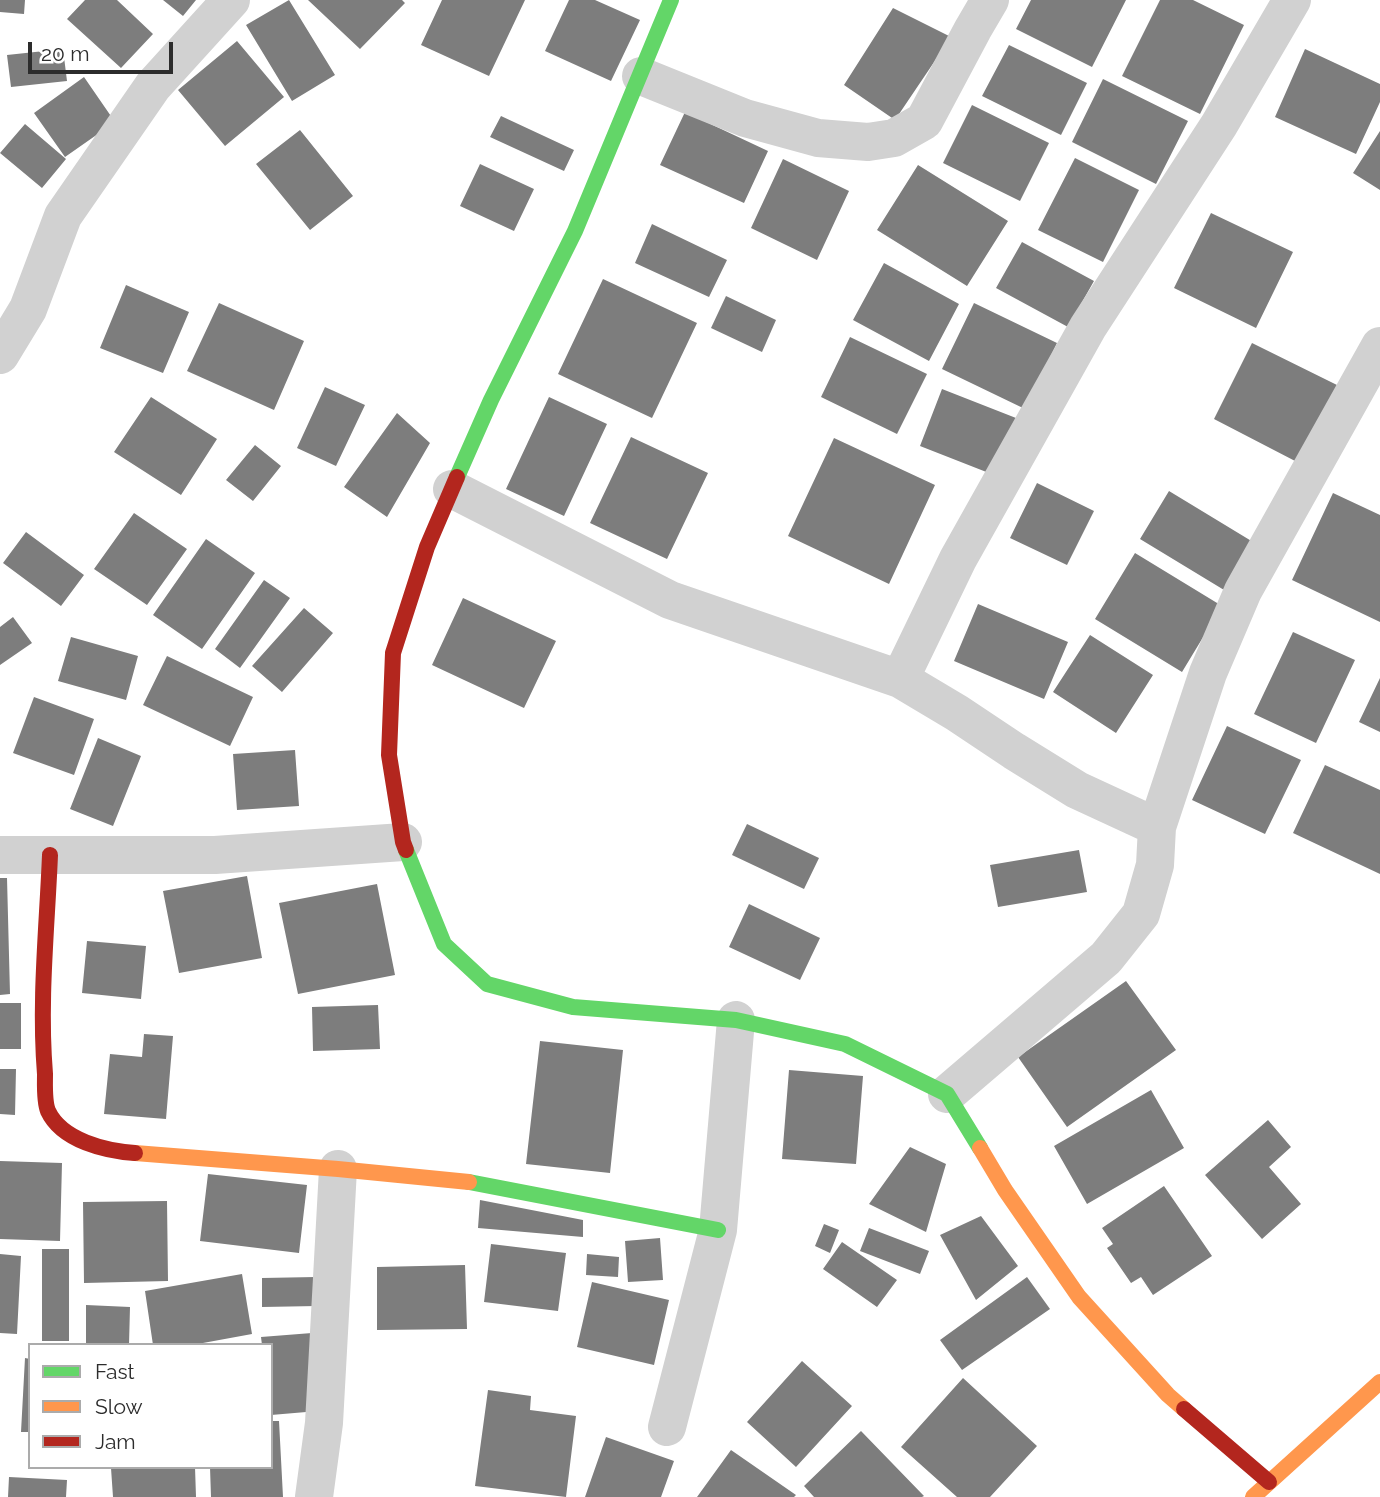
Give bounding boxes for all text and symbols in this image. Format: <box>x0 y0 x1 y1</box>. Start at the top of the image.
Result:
scale bar <box>32 28 177 72</box>
text: 20 m <box>41 41 89 66</box>
legend <box>28 1343 273 1469</box>
text: Fast <box>95 1359 135 1384</box>
text: Slow <box>95 1394 143 1419</box>
text: Jam <box>95 1429 136 1454</box>

